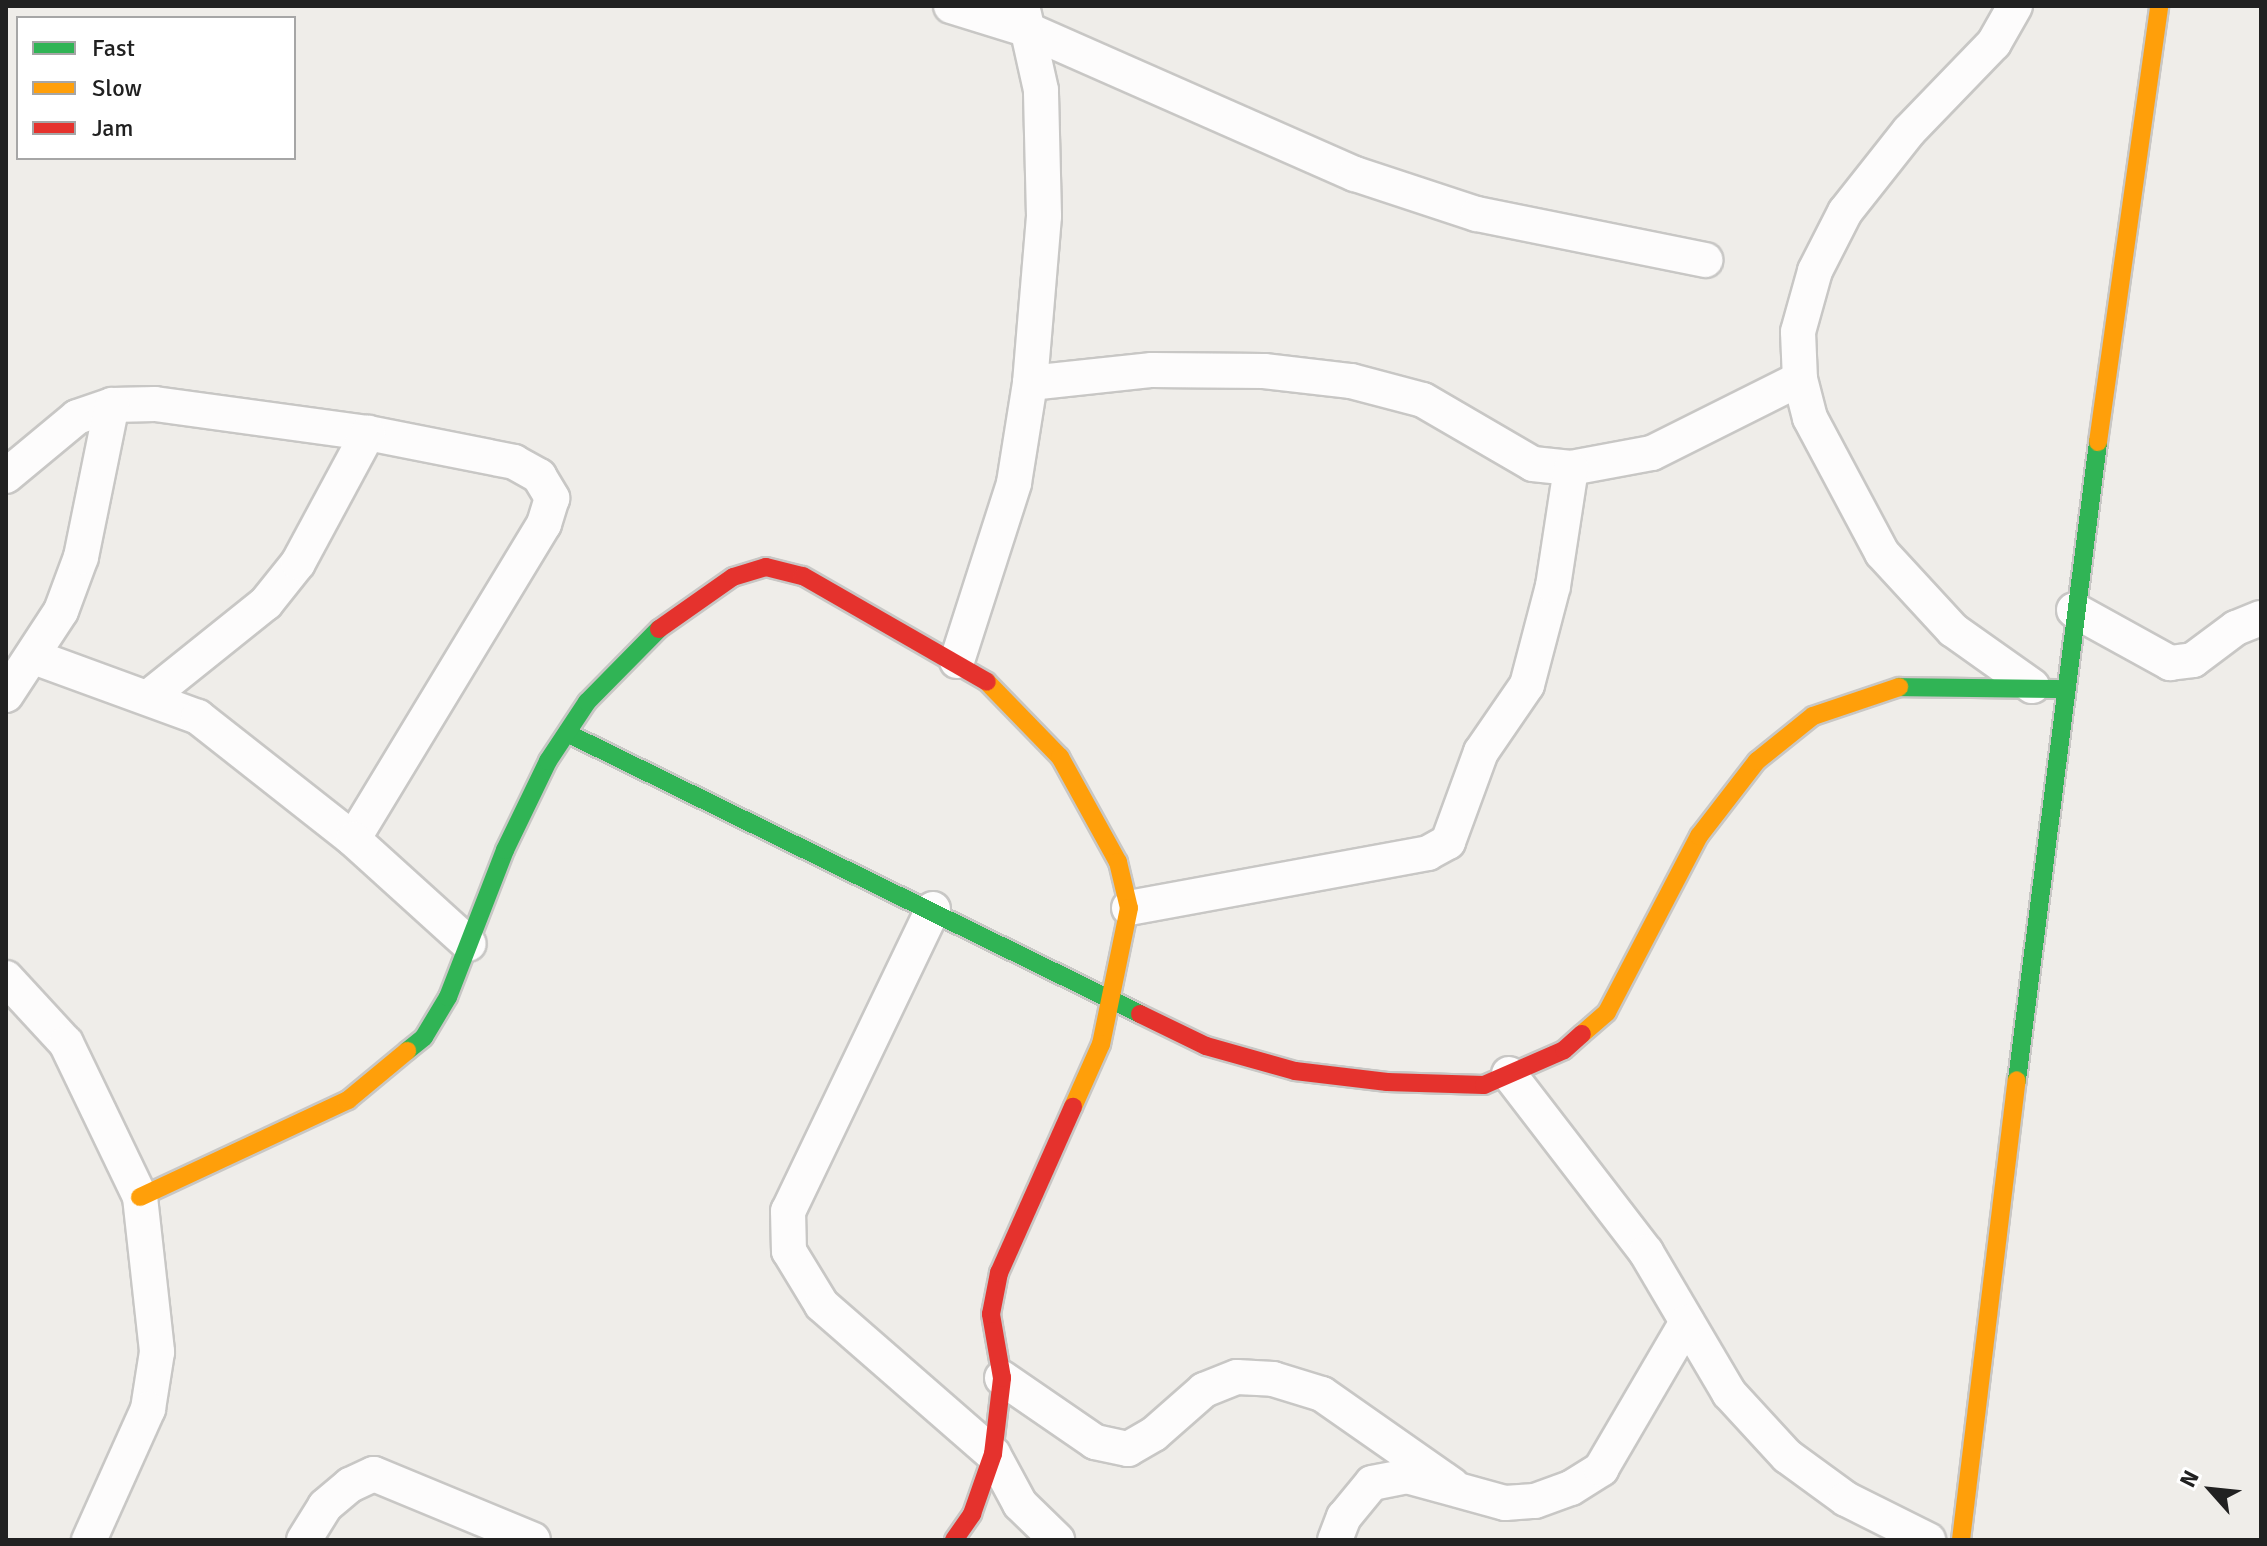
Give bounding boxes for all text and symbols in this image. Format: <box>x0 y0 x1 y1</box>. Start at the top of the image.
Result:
legend <box>16 16 296 160</box>
text: Fast <box>92 33 135 63</box>
text: Slow <box>92 73 142 103</box>
text: Jam <box>92 113 133 143</box>
north arrow <box>2171 1450 2251 1530</box>
text: N <box>2174 1466 2205 1492</box>

